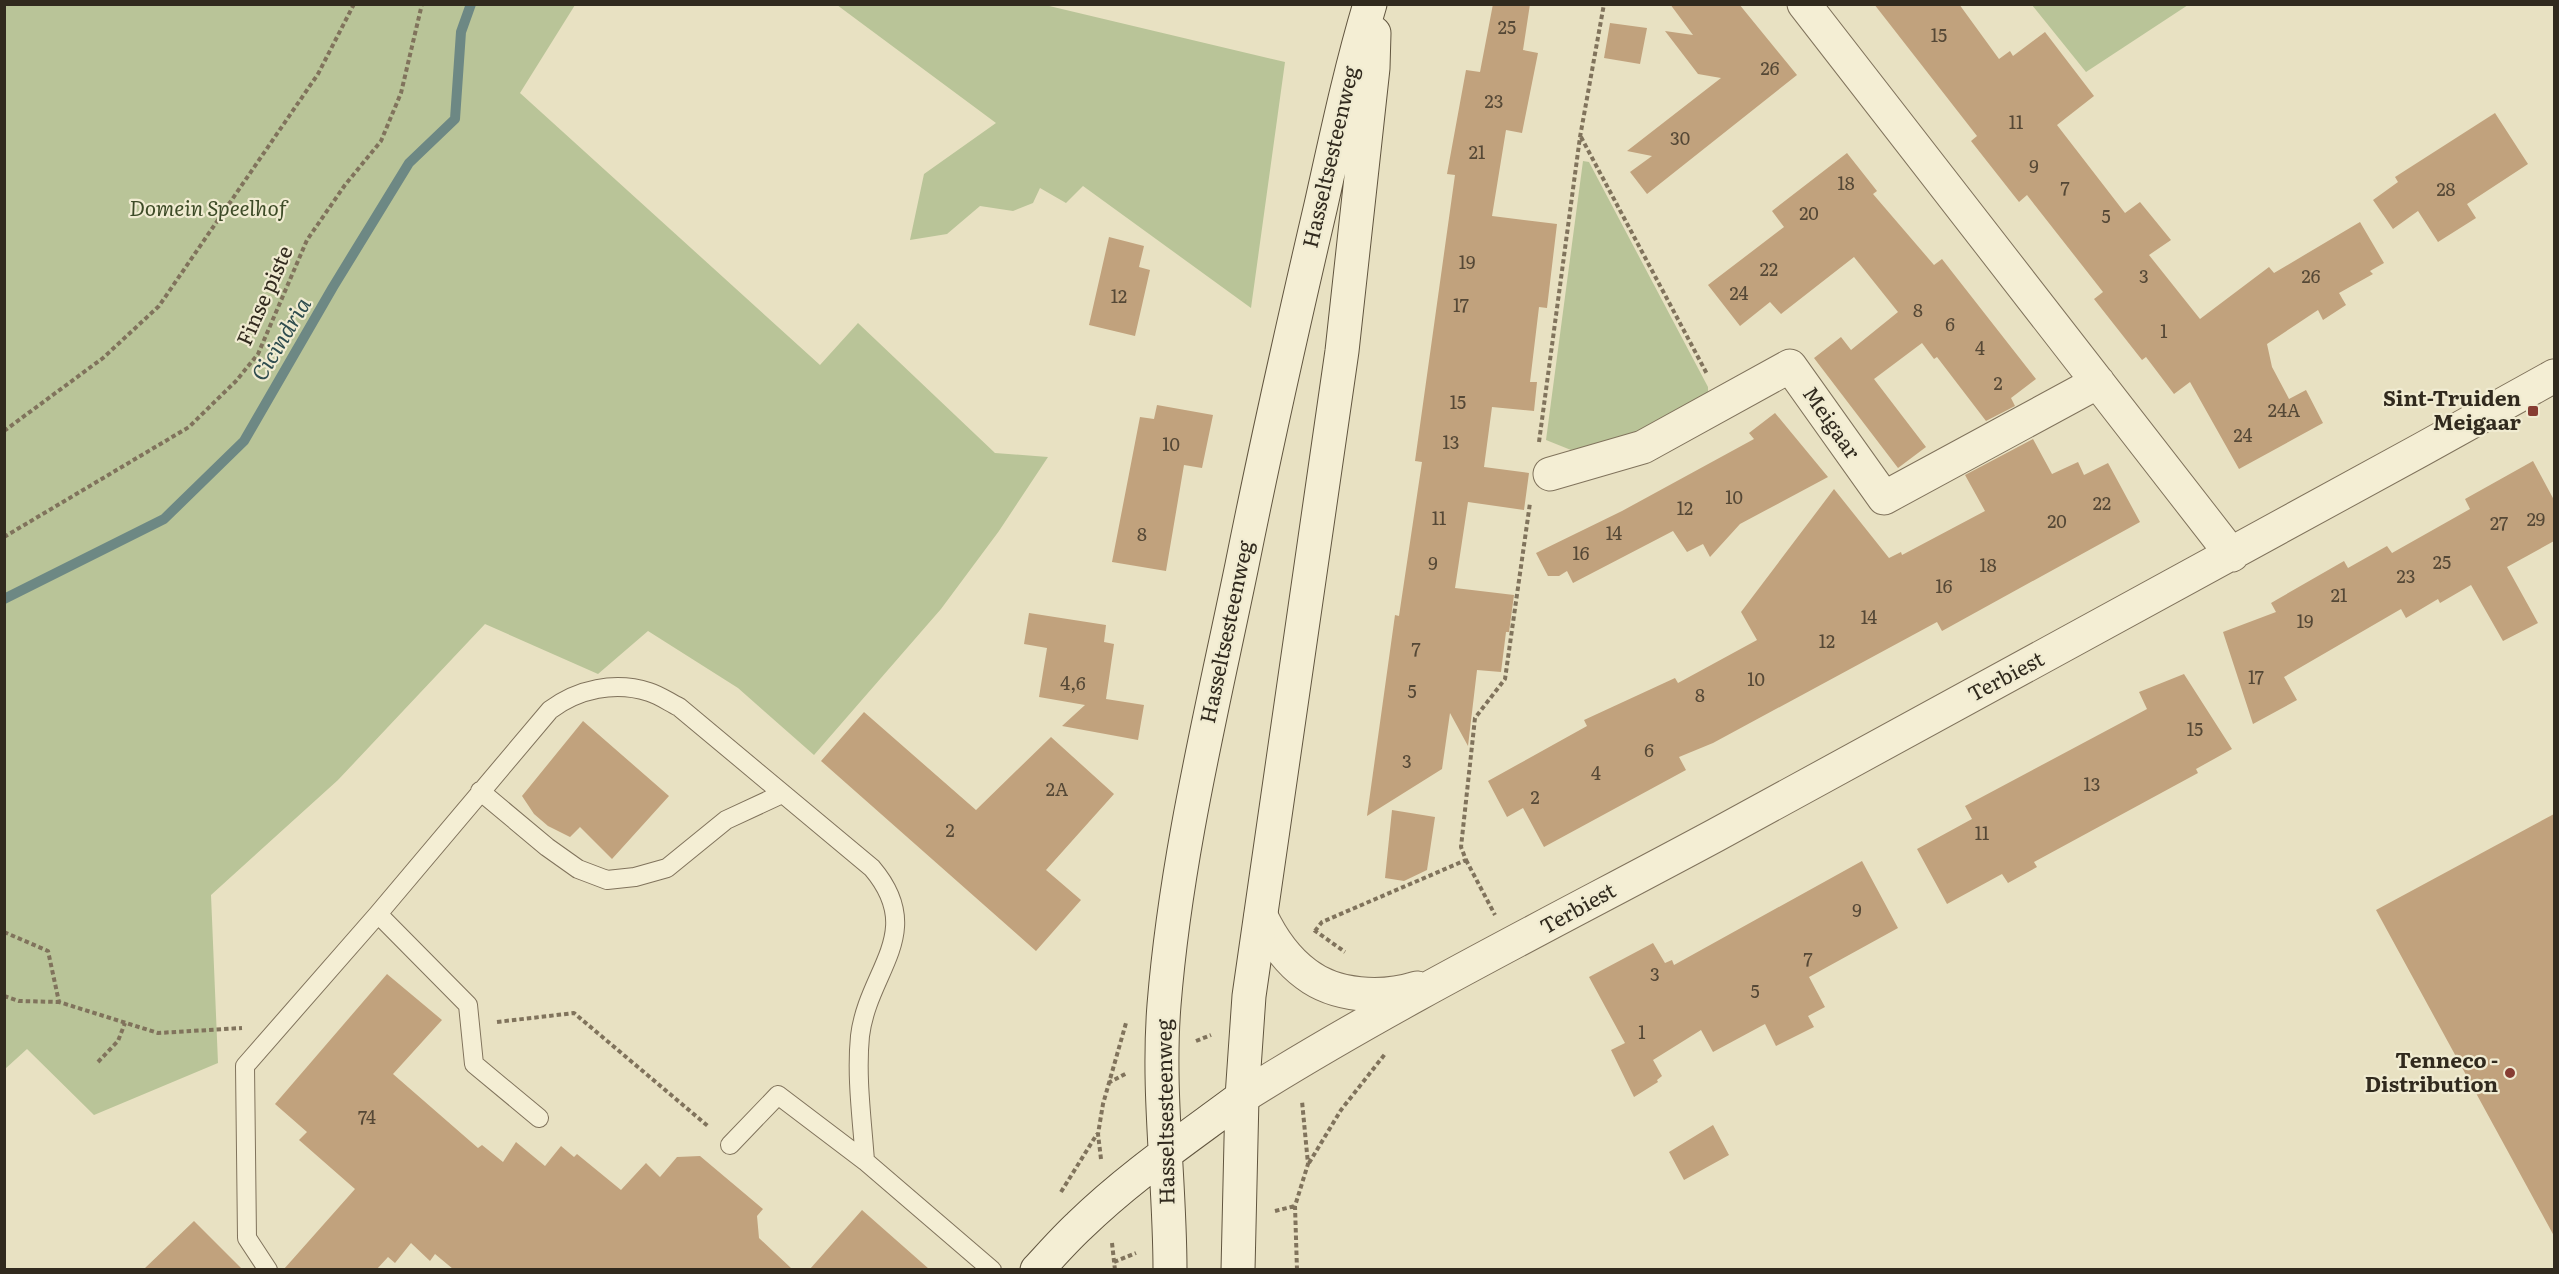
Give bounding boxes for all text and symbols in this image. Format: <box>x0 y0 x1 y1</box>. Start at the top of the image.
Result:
house number: 25 <box>1498 13 1516 40</box>
house number: 15 <box>1931 21 1947 48</box>
house number: 26 <box>1761 54 1780 81</box>
street label: Hasseltsesteenweg <box>1293 62 1365 251</box>
house number: 23 <box>1485 87 1503 114</box>
house number: 11 <box>2009 108 2023 135</box>
house number: 30 <box>1670 124 1690 151</box>
house number: 21 <box>1469 138 1485 165</box>
house number: 9 <box>2029 152 2039 179</box>
house number: 18 <box>1837 169 1855 196</box>
house number: 7 <box>2060 174 2070 201</box>
house number: 28 <box>2436 175 2456 202</box>
park label: Domein Speelhof <box>129 191 289 222</box>
house number: 20 <box>1799 199 1819 226</box>
house number: 5 <box>2101 202 2111 229</box>
street label: Finse piste <box>227 240 299 350</box>
house number: 19 <box>1459 248 1475 275</box>
house number: 22 <box>1760 255 1778 282</box>
house number: 3 <box>2139 262 2149 289</box>
house number: 26 <box>2302 262 2321 289</box>
house number: 24 <box>1729 279 1749 306</box>
house number: 12 <box>1111 282 1127 309</box>
water label: Cicindria <box>242 290 318 386</box>
house number: 17 <box>1453 291 1469 318</box>
house number: 8 <box>1913 296 1923 323</box>
house number: 6 <box>1945 310 1955 337</box>
house number: 1 <box>2160 317 2168 344</box>
house number: 4 <box>1975 334 1985 361</box>
house number: 2 <box>1993 369 2003 396</box>
street label: Meigaar <box>1797 379 1869 464</box>
place label: Sint-Truiden Meigaar <box>2383 381 2522 436</box>
house number: 15 <box>1450 388 1466 415</box>
house number: 24A <box>2268 396 2300 423</box>
marker: Sint-Truiden Meigaar <box>2526 404 2540 418</box>
house number: 24 <box>2233 421 2253 448</box>
house number: 13 <box>1442 428 1460 455</box>
house number: 10 <box>1162 430 1180 457</box>
house number: 10 <box>1725 483 1743 510</box>
house number: 22 <box>2093 489 2111 516</box>
house number: 12 <box>1677 494 1693 521</box>
house number: 11 <box>1432 504 1446 531</box>
house number: 29 <box>2527 505 2545 532</box>
house number: 20 <box>2047 507 2067 534</box>
house number: 27 <box>2490 509 2508 536</box>
house number: 14 <box>1606 519 1622 546</box>
house number: 8 <box>1137 520 1147 547</box>
street label: Hasseltsesteenweg <box>1190 537 1259 726</box>
house number: 16 <box>1573 539 1590 566</box>
house number: 25 <box>2433 548 2451 575</box>
house number: 9 <box>1428 549 1438 576</box>
house number: 18 <box>1979 551 1997 578</box>
house number: 23 <box>2397 562 2415 589</box>
house number: 16 <box>1936 572 1953 599</box>
house number: 21 <box>2331 581 2347 608</box>
house number: 14 <box>1861 603 1877 630</box>
house number: 19 <box>2297 607 2313 634</box>
house number: 12 <box>1819 627 1835 654</box>
house number: 7 <box>1411 635 1421 662</box>
street label: Terbiest <box>1961 642 2049 708</box>
house number: 17 <box>2248 663 2264 690</box>
house number: 10 <box>1747 665 1765 692</box>
house number: 4,6 <box>1060 669 1086 696</box>
house number: 5 <box>1407 677 1417 704</box>
house number: 8 <box>1695 681 1705 708</box>
house number: 15 <box>2187 715 2203 742</box>
house number: 6 <box>1644 736 1654 763</box>
house number: 3 <box>1402 747 1412 774</box>
house number: 4 <box>1591 759 1601 786</box>
house number: 13 <box>2083 770 2101 797</box>
house number: 2A <box>1046 775 1068 802</box>
house number: 2 <box>1530 783 1540 810</box>
house number: 2 <box>945 816 955 843</box>
house number: 11 <box>1975 819 1989 846</box>
street label: Terbiest <box>1533 873 1621 940</box>
house number: 9 <box>1852 896 1862 923</box>
house number: 7 <box>1803 945 1813 972</box>
house number: 3 <box>1650 960 1660 987</box>
house number: 5 <box>1750 977 1760 1004</box>
house number: 1 <box>1638 1018 1646 1045</box>
street label: Hasseltsesteenweg <box>1146 1019 1181 1205</box>
place label: Tenneco - Distribution <box>2365 1043 2498 1098</box>
marker: Tenneco - Distribution <box>2503 1066 2517 1080</box>
house number: 74 <box>358 1103 376 1130</box>

